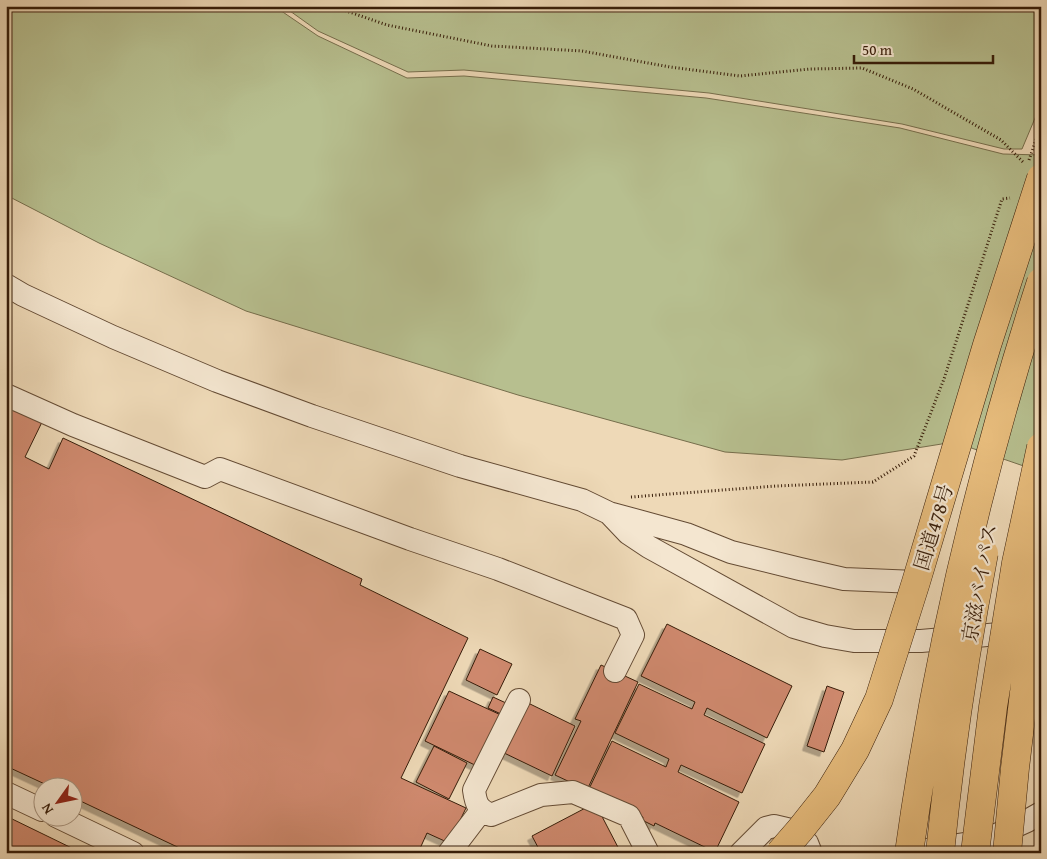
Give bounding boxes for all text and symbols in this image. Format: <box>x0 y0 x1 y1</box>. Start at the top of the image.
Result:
scale bar <box>854 32 993 64</box>
text: 50 m <box>862 39 893 60</box>
street label: 国道478号 <box>906 480 960 574</box>
street label: 京滋バイパス <box>954 522 1004 644</box>
north arrow <box>32 776 82 826</box>
text: N <box>36 799 58 818</box>

